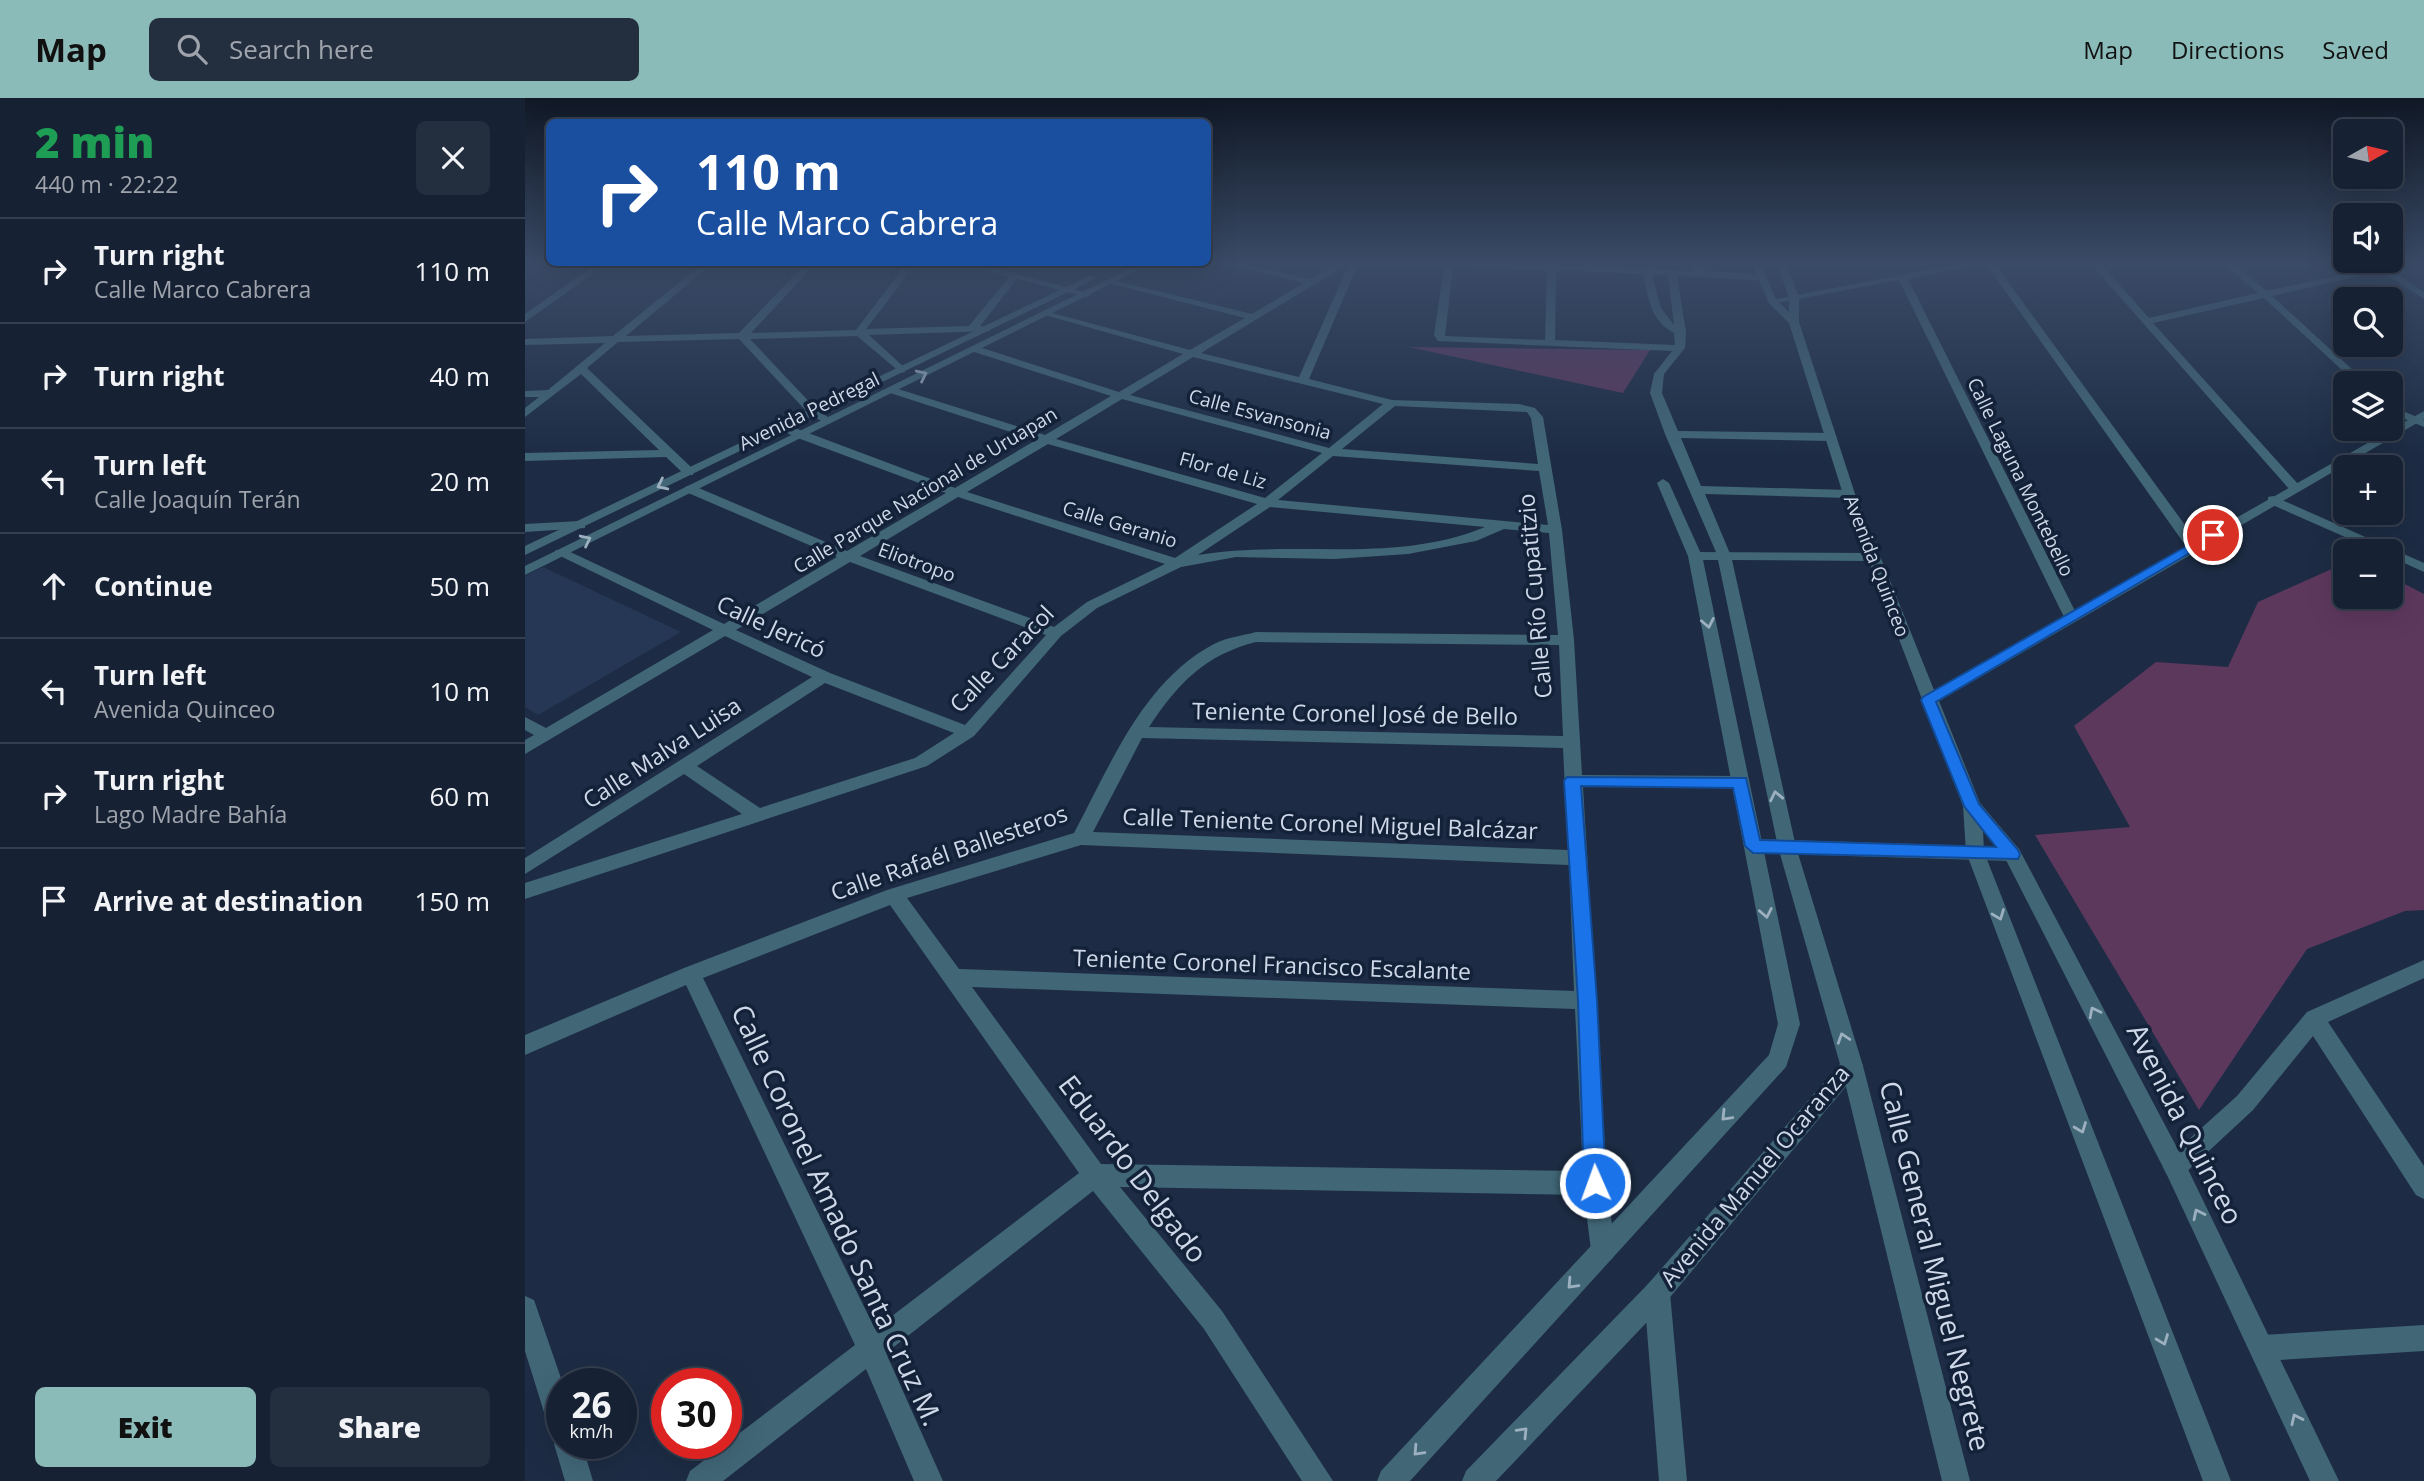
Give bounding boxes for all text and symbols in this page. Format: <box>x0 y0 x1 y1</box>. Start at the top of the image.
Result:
search box <box>149 18 639 81</box>
text: Map <box>35 27 107 72</box>
icon: search <box>173 30 211 68</box>
text: Search here <box>229 31 374 67</box>
text: Map <box>2083 33 2133 66</box>
text: Directions <box>2171 33 2284 66</box>
text: Saved <box>2322 33 2389 66</box>
text: 2 min <box>35 113 154 170</box>
north arrow <box>2333 119 2403 189</box>
map controls <box>2333 119 2403 609</box>
button: close <box>416 121 490 195</box>
text: 110 m <box>696 138 841 204</box>
icon: right <box>581 147 672 238</box>
text: 440 m · 22:22 <box>35 168 178 200</box>
text: Calle Marco Cabrera <box>696 201 998 244</box>
button: sound <box>2333 203 2403 273</box>
text: Turn right <box>94 237 225 273</box>
icon: right <box>35 252 73 290</box>
text: 110 m <box>415 253 490 289</box>
text: Calle Marco Cabrera <box>94 273 311 305</box>
button: search <box>2333 287 2403 357</box>
icon: right <box>35 357 73 395</box>
text: Turn right <box>94 358 225 394</box>
text: 40 m <box>429 358 490 394</box>
street label: Avenida Pedregal <box>734 366 884 456</box>
one-way arrow <box>915 369 927 383</box>
button: layers <box>2333 371 2403 441</box>
street label: Calle Laguna Montebello <box>1961 373 2081 581</box>
street label: Calle Esvansonia <box>1186 382 1334 446</box>
street label: Calle Parque Nacional de Uruapan <box>788 401 1062 579</box>
street label: Flor de Liz <box>1176 445 1270 495</box>
text: Turn left <box>94 447 206 483</box>
button: + <box>2333 455 2403 525</box>
icon: left <box>35 462 73 500</box>
text: 20 m <box>429 463 490 499</box>
one-way arrow <box>657 477 669 491</box>
text: Calle Joaquín Terán <box>94 483 301 515</box>
street label: Avenida Quinceo <box>1838 491 1916 641</box>
street label: Calle Río Cupatitzio <box>1509 492 1559 700</box>
street label: Calle Geranio <box>1060 494 1180 554</box>
pin <box>2183 505 2243 565</box>
icon: arrive <box>2194 516 2232 554</box>
one-way arrow <box>579 535 591 549</box>
street label: Eliotropo <box>875 536 959 588</box>
button: − <box>2333 539 2403 609</box>
icon: ahead <box>35 567 73 605</box>
text: Continue <box>94 568 213 604</box>
text: 50 m <box>429 568 490 604</box>
street label: Calle Jericó <box>712 587 831 665</box>
street label: Calle Caracol <box>942 598 1061 719</box>
one-way arrow <box>1700 617 1715 629</box>
text: Turn left <box>94 657 206 693</box>
icon: left <box>35 672 73 710</box>
text: 10 m <box>429 673 490 709</box>
street label: Calle Malva Luisa <box>576 689 747 815</box>
text: Avenida Quinceo <box>94 693 275 725</box>
street label: Teniente Coronel José de Bello <box>1192 694 1518 732</box>
text: Turn right <box>94 762 225 798</box>
icon: right <box>35 777 73 815</box>
text: 60 m <box>429 778 490 814</box>
one-way arrow <box>1769 790 1784 802</box>
street label: Calle Rafaél Ballesteros <box>826 796 1071 908</box>
text: Lago Madre Bahía <box>94 798 287 830</box>
street label: Calle Teniente Coronel Miguel Balcázar <box>1122 800 1539 846</box>
icon: arrive <box>35 882 73 920</box>
text: Arrive at destination <box>94 883 363 919</box>
text: 150 m <box>415 883 490 919</box>
one-way arrow <box>1758 907 1773 919</box>
one-way arrow <box>1991 909 2005 921</box>
street label: Teniente Coronel Francisco Escalante <box>1073 941 1472 987</box>
street label: Calle Coronel Amado Santa Cruz M. <box>723 998 953 1431</box>
one-way arrow <box>2088 1007 2102 1019</box>
street label: Avenida Quinceo <box>2119 1017 2253 1231</box>
one-way arrow <box>1837 1033 1852 1045</box>
street label: Avenida Manuel Ocaranza <box>1652 1058 1856 1293</box>
street label: Eduardo Delgado <box>1051 1067 1217 1270</box>
street label: Calle General Miguel Negrete <box>1872 1077 2000 1455</box>
one-way arrow <box>1721 1108 1734 1121</box>
one-way arrow <box>2073 1121 2087 1133</box>
position arrow <box>1558 1146 1632 1220</box>
one-way arrow <box>2192 1209 2206 1221</box>
one-way arrow <box>1568 1276 1580 1289</box>
one-way arrow <box>2154 1333 2168 1345</box>
speed limit sign: 30 <box>651 1368 742 1459</box>
text: 26 <box>571 1381 612 1428</box>
button: Exit <box>35 1387 256 1467</box>
button: Share <box>270 1387 490 1467</box>
one-way arrow <box>2290 1414 2304 1426</box>
text: km/h <box>570 1419 613 1443</box>
one-way arrow <box>1515 1427 1528 1440</box>
one-way arrow <box>1414 1443 1426 1456</box>

